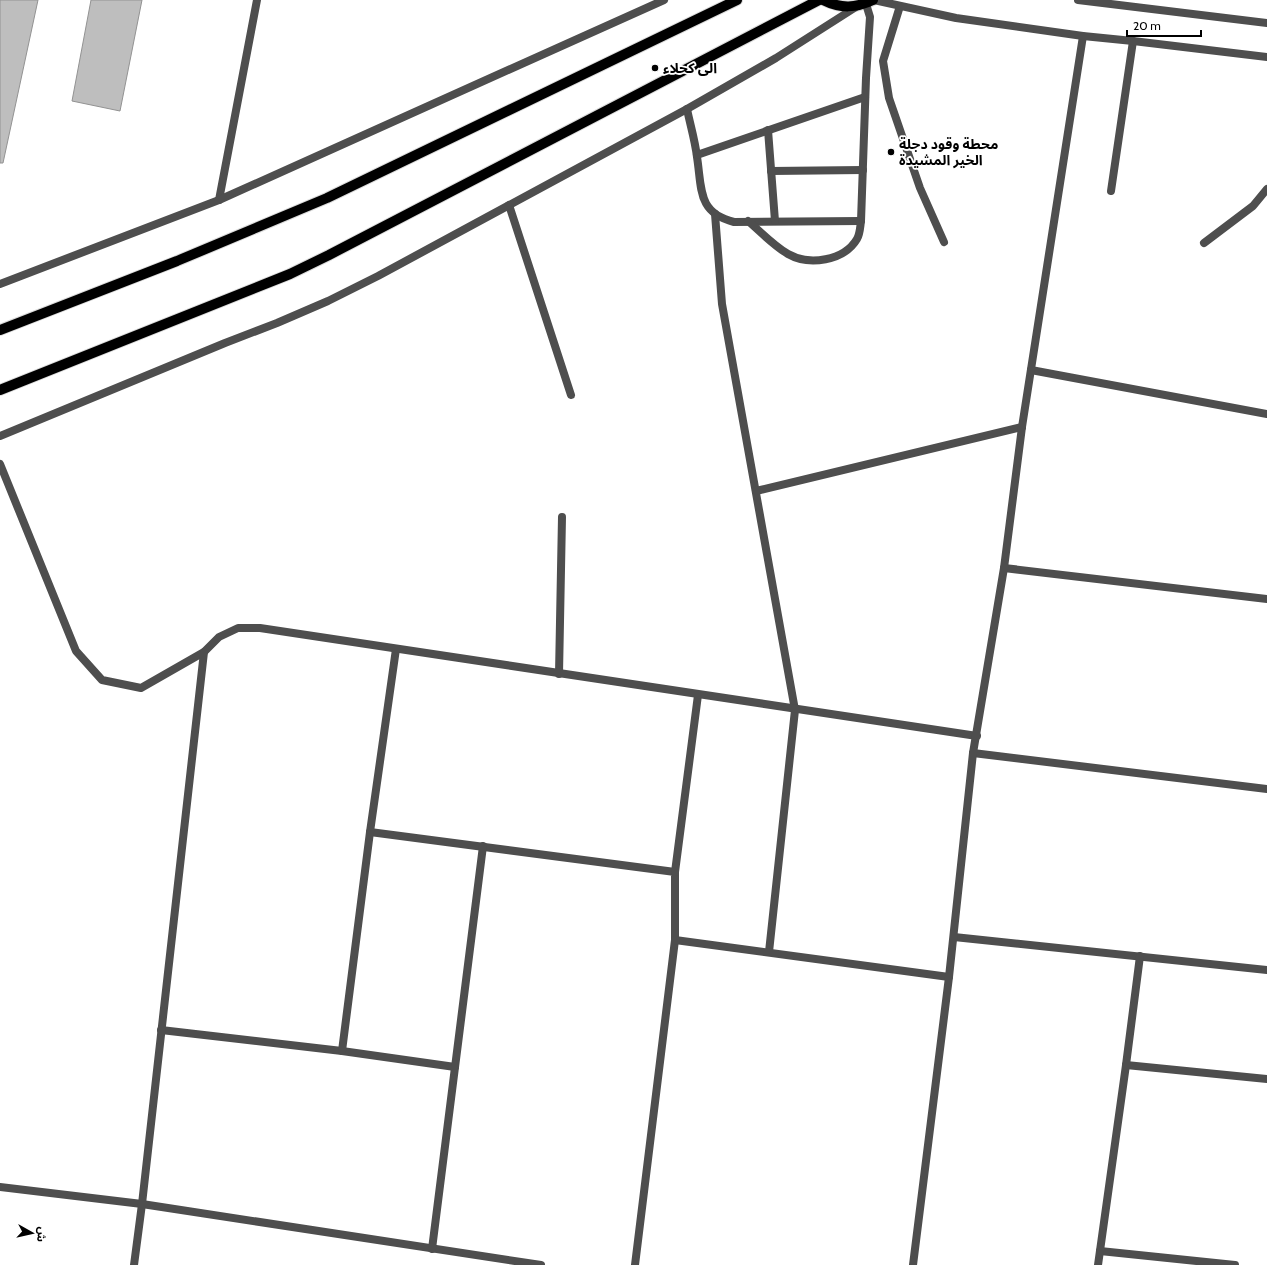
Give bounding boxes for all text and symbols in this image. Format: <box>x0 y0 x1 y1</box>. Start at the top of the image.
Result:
scale bar <box>1127 12 1201 38</box>
text: 20 m <box>1133 18 1161 33</box>
place label: الى كحلاء <box>663 59 717 77</box>
marker: الى كحلاء <box>650 63 660 73</box>
place label: محطة وقود دجلة الخير المشيدة <box>899 135 998 169</box>
marker: محطة وقود دجلة الخير المشيدة <box>886 147 896 157</box>
north arrow <box>12 1213 52 1253</box>
text: ش <box>34 1226 50 1243</box>

